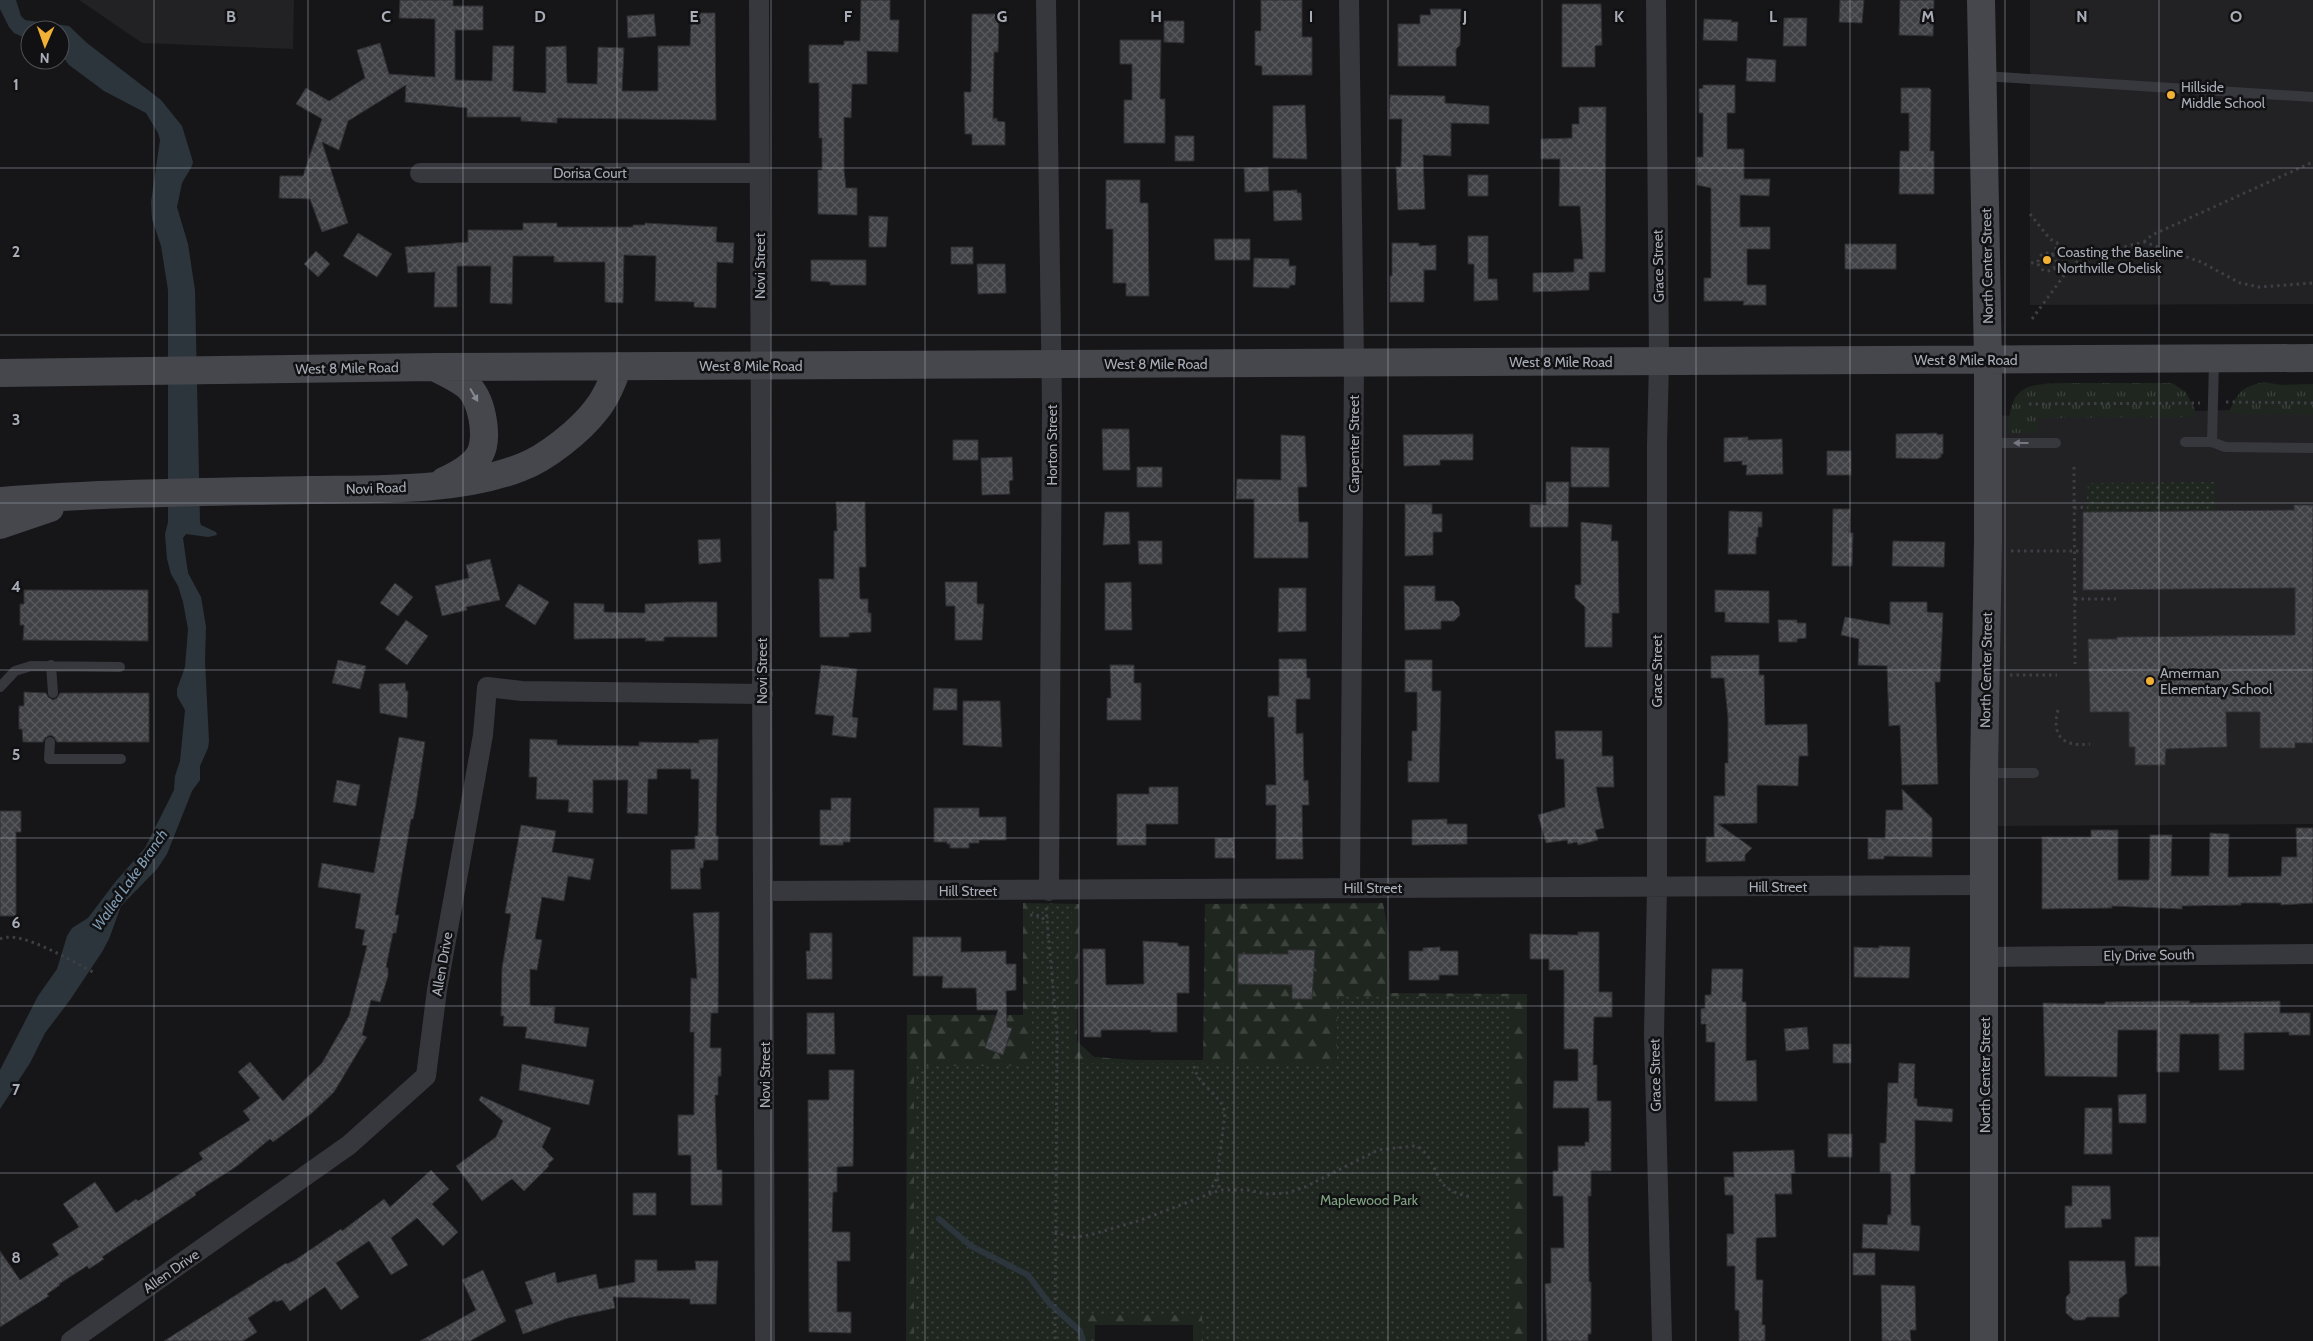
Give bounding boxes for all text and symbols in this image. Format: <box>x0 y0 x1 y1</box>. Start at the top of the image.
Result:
text: B <box>226 7 236 26</box>
text: C <box>381 7 391 26</box>
text: D <box>534 7 546 26</box>
text: E <box>689 7 699 26</box>
text: F <box>844 7 853 26</box>
text: G <box>997 7 1007 26</box>
text: H <box>1150 7 1162 26</box>
text: I <box>1309 7 1313 26</box>
text: J <box>1462 7 1467 26</box>
text: K <box>1614 7 1624 26</box>
text: L <box>1769 7 1777 26</box>
text: M <box>1921 7 1935 26</box>
text: N <box>2076 7 2088 26</box>
text: O <box>2230 7 2242 26</box>
north arrow <box>20 20 70 70</box>
text: N <box>39 49 50 67</box>
text: 1 <box>13 75 19 94</box>
place label: Hillside Middle School <box>2181 78 2266 112</box>
marker: Hillside Middle School <box>2165 89 2177 101</box>
street label: Dorisa Court <box>553 164 627 182</box>
street label: North Center Street <box>1977 208 1997 324</box>
street label: Grace Street <box>1648 229 1668 303</box>
street label: Novi Street <box>751 233 769 299</box>
text: 2 <box>12 242 20 261</box>
place label: Coasting the Baseline Northville Obelisk <box>2057 243 2183 277</box>
marker: Coasting the Baseline Northville Obelisk <box>2041 254 2053 266</box>
street label: West 8 Mile Road <box>1914 351 2018 369</box>
street label: West 8 Mile Road <box>1509 353 1613 371</box>
street label: West 8 Mile Road <box>1104 355 1208 373</box>
street label: West 8 Mile Road <box>699 357 803 375</box>
street label: West 8 Mile Road <box>295 358 399 378</box>
one-way arrow <box>469 389 478 402</box>
street label: Carpenter Street <box>1345 395 1363 493</box>
street label: Horton Street <box>1043 404 1061 486</box>
text: 3 <box>12 410 20 429</box>
one-way arrow <box>2013 439 2029 447</box>
street label: Novi Road <box>345 478 407 498</box>
text: 4 <box>11 577 21 596</box>
street label: North Center Street <box>1976 612 1996 728</box>
street label: Grace Street <box>1648 634 1666 707</box>
street label: Novi Street <box>753 638 771 704</box>
place label: Amerman Elementary School <box>2160 664 2273 698</box>
marker: Amerman Elementary School <box>2144 675 2156 687</box>
text: 5 <box>12 745 20 764</box>
water label: Walled Lake Branch <box>88 826 172 934</box>
street label: Hill Street <box>1749 878 1808 896</box>
street label: Hill Street <box>1344 879 1403 897</box>
street label: Hill Street <box>939 882 998 900</box>
text: 6 <box>12 913 21 932</box>
street label: Allen Drive <box>428 931 456 997</box>
street label: Ely Drive South <box>2103 945 2195 965</box>
street label: North Center Street <box>1976 1017 1994 1133</box>
street label: Grace Street <box>1645 1038 1665 1112</box>
street label: Novi Street <box>756 1042 774 1108</box>
text: 7 <box>12 1080 21 1099</box>
park label: Maplewood Park <box>1320 1191 1419 1209</box>
street label: Allen Drive <box>139 1245 203 1297</box>
text: 8 <box>11 1248 21 1267</box>

